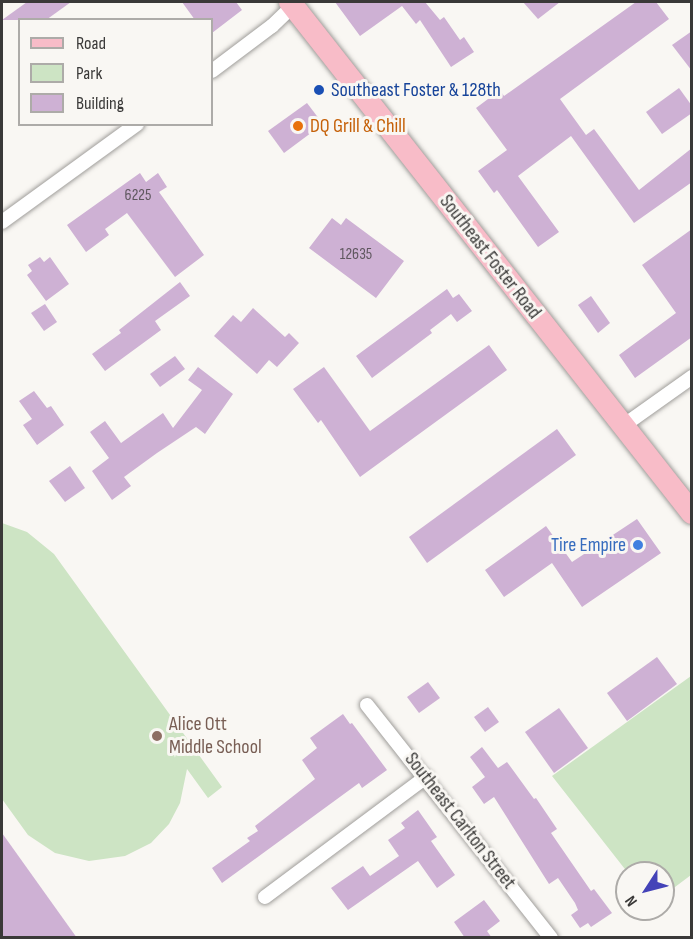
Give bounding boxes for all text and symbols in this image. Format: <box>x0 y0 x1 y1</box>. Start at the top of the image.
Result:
legend <box>18 18 213 126</box>
text: Road <box>76 33 106 54</box>
text: Park <box>76 63 102 84</box>
place label: Southeast Foster & 128th <box>331 78 501 102</box>
marker: Southeast Foster & 128th <box>312 83 326 97</box>
text: Building <box>76 93 124 114</box>
place label: DQ Grill & Chill <box>310 114 406 138</box>
marker: DQ Grill & Chill <box>291 119 305 133</box>
house number: 6225 <box>125 186 151 206</box>
street label: Southeast Foster Road <box>434 190 546 324</box>
house number: 12635 <box>340 245 372 265</box>
place label: Tire Empire <box>551 533 626 557</box>
marker: Tire Empire <box>631 538 645 552</box>
place label: Alice Ott Middle School <box>169 712 262 759</box>
marker: Alice Ott Middle School <box>150 729 164 743</box>
street label: Southeast Carlton Street <box>399 748 521 894</box>
north arrow <box>615 861 675 921</box>
text: N <box>621 892 642 910</box>

